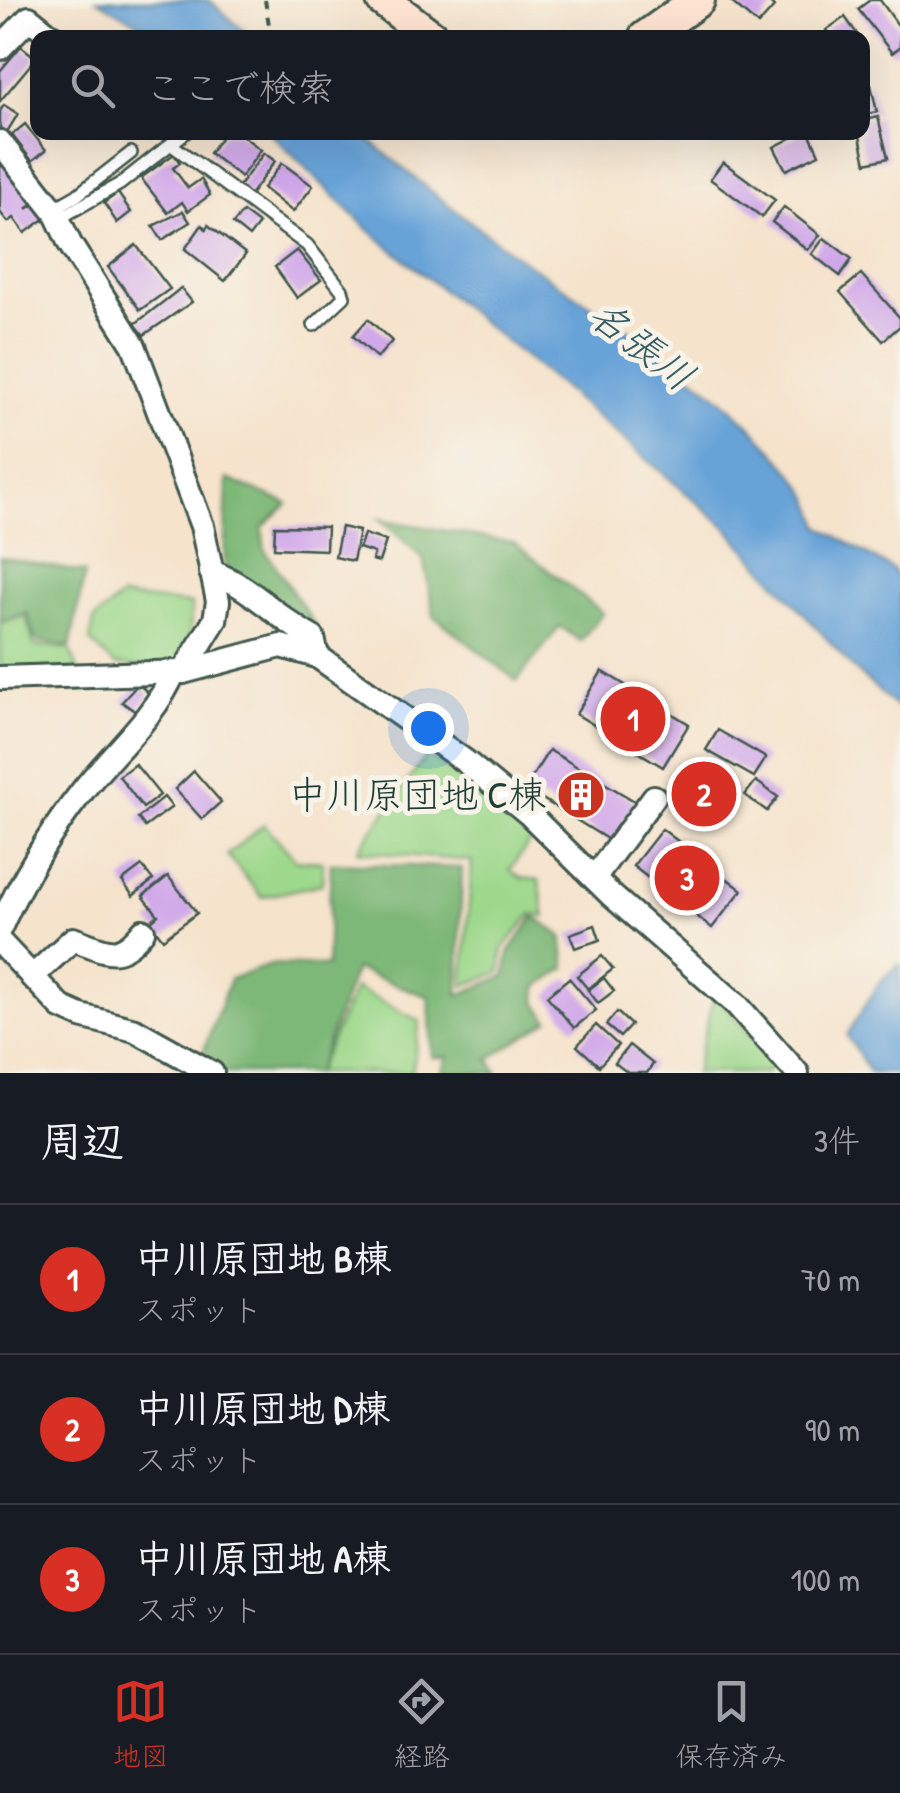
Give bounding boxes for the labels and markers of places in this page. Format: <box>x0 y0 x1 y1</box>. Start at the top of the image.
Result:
pin: 1 <box>600 682 666 756</box>
pin: 2 <box>672 756 736 832</box>
place label: 中川原団地 C棟 <box>288 768 546 820</box>
building icon: 中川原団地 C棟 <box>555 769 607 821</box>
pin: 3 <box>654 840 720 916</box>

